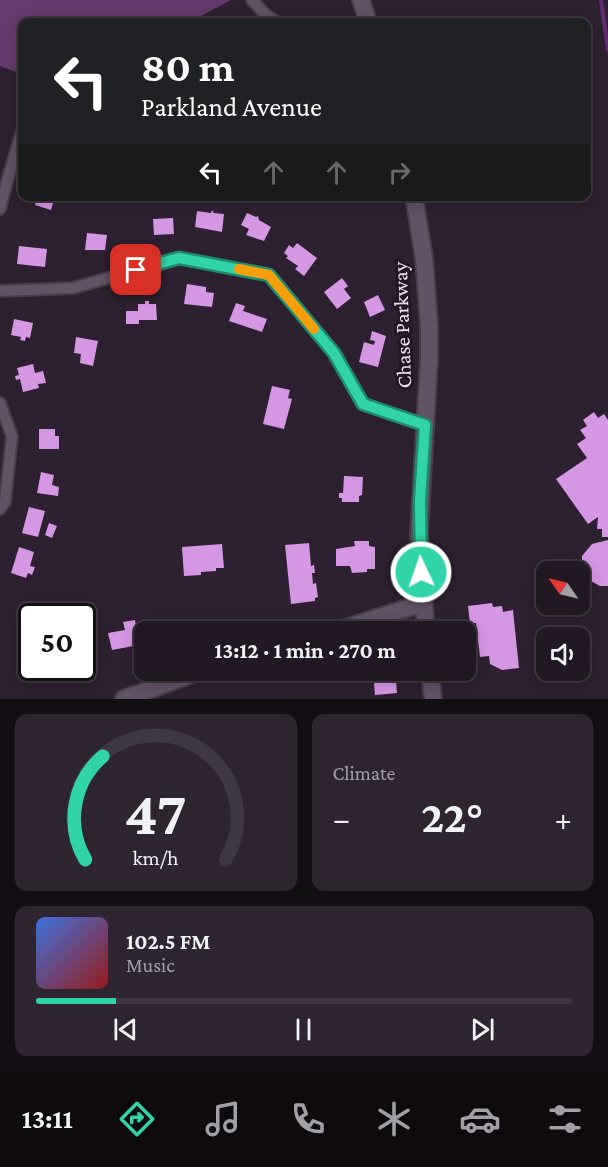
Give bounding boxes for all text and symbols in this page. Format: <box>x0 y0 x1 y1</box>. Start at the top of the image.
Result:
icon: left <box>42 42 120 120</box>
text: 80 m <box>141 43 235 90</box>
text: Parkland Avenue <box>141 92 322 122</box>
icon: left <box>194 156 227 189</box>
icon: ahead <box>257 156 290 189</box>
icon: ahead <box>320 156 353 189</box>
icon: right <box>383 156 416 189</box>
pin <box>110 244 161 295</box>
icon: arrive <box>119 253 152 286</box>
street label: Chase Parkway <box>388 261 416 389</box>
position arrow <box>389 540 453 604</box>
north arrow <box>536 561 590 615</box>
map controls <box>536 561 590 681</box>
speed limit sign: 50 <box>18 603 96 681</box>
button: sound <box>536 627 590 681</box>
text: 13:12 · 1 min · 270 m <box>214 638 396 663</box>
text: Climate <box>333 762 395 784</box>
text: 47 <box>125 778 187 847</box>
text: 22° <box>421 792 483 842</box>
text: − <box>333 800 350 837</box>
text: + <box>555 800 572 837</box>
text: km/h <box>133 846 179 870</box>
text: 102.5 FM <box>126 929 210 954</box>
text: Music <box>126 954 175 976</box>
icon: previous <box>109 1013 142 1046</box>
icon: pause <box>287 1013 320 1046</box>
icon: next <box>466 1013 499 1046</box>
icon: directions <box>116 1098 158 1140</box>
icon: music <box>202 1098 244 1140</box>
icon: phone <box>287 1098 329 1140</box>
icon: climate <box>373 1098 415 1140</box>
icon: car <box>459 1098 501 1140</box>
icon: filters <box>544 1098 586 1140</box>
text: 13:11 <box>22 1104 73 1134</box>

